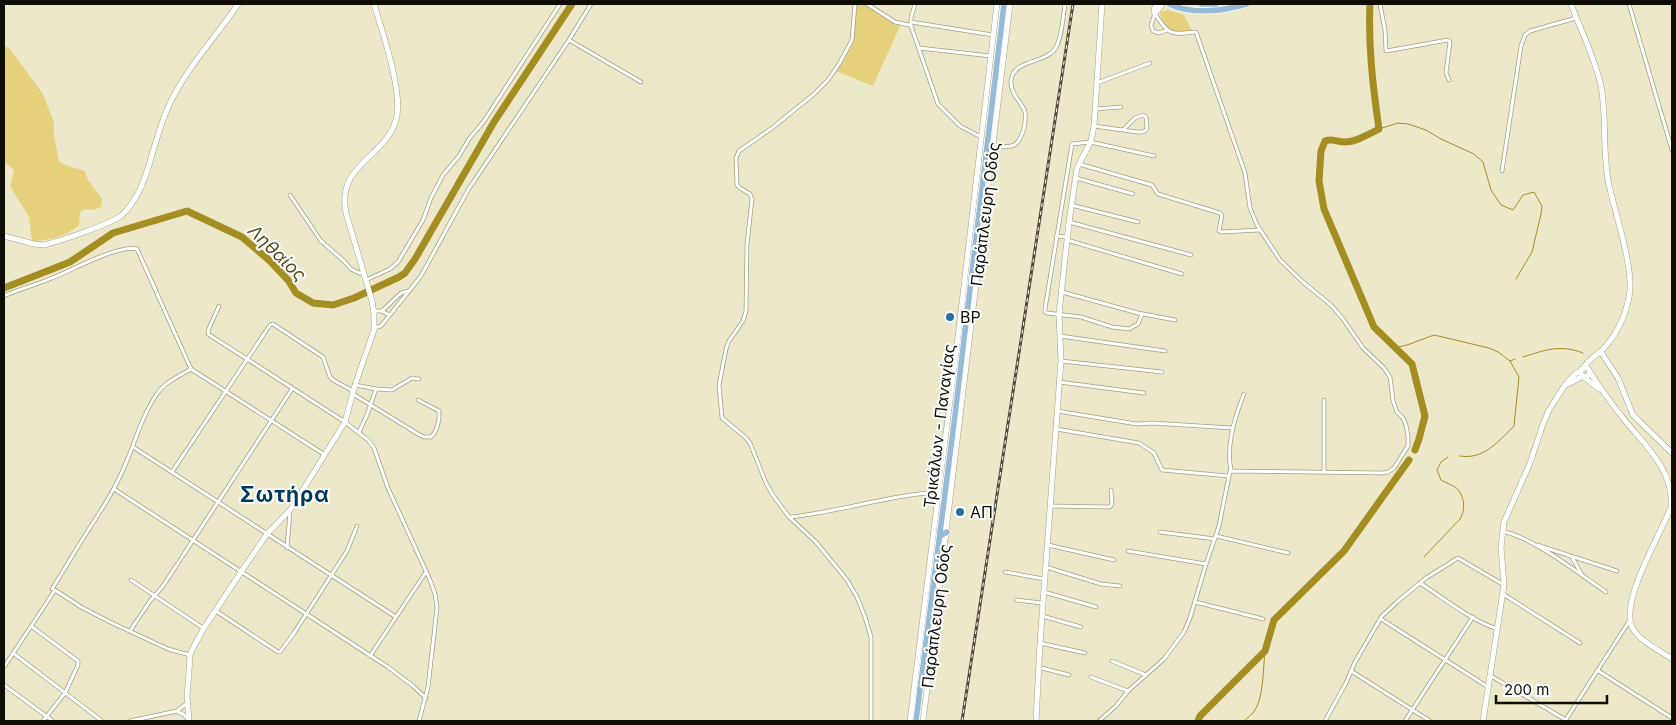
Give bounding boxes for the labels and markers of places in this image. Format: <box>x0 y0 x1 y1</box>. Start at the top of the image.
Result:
place label: BP <box>960 307 981 327</box>
marker: BP <box>944 311 956 323</box>
place label: ΑΠ <box>970 502 993 522</box>
marker: ΑΠ <box>954 506 966 518</box>

